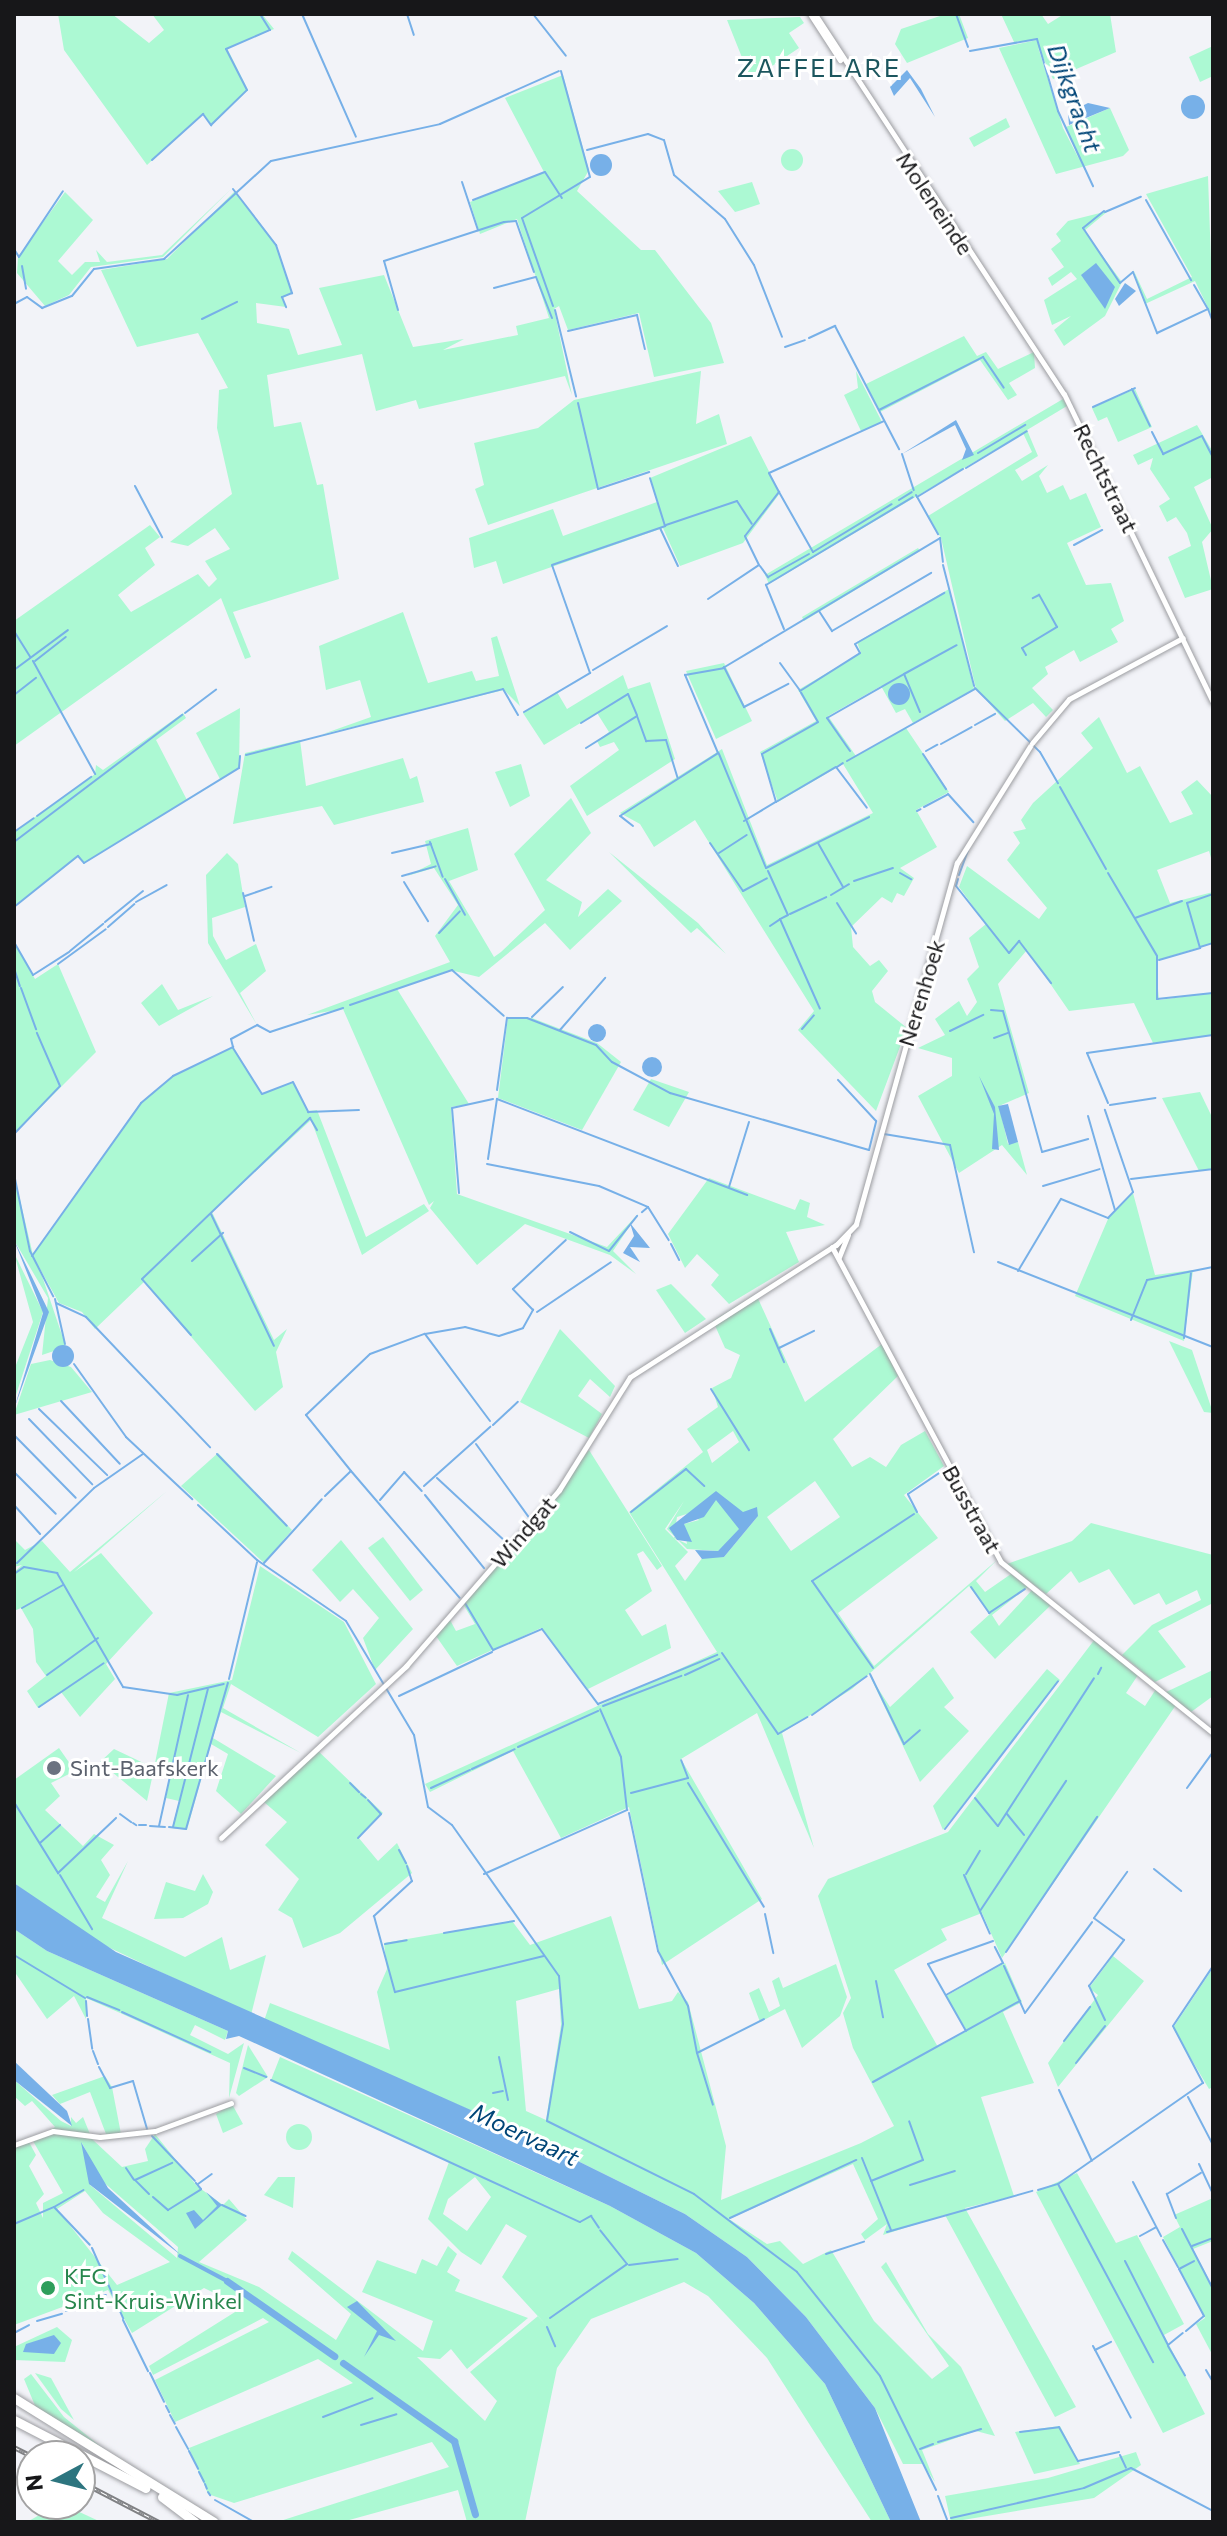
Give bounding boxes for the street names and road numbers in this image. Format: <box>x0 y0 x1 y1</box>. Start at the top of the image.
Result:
street label: Moleneinde <box>891 147 979 259</box>
street label: Rechtstraat <box>1068 419 1144 537</box>
street label: Nerenhoek <box>892 936 950 1050</box>
street label: Busstraat <box>937 1461 1007 1557</box>
street label: Windgat <box>485 1491 561 1573</box>

